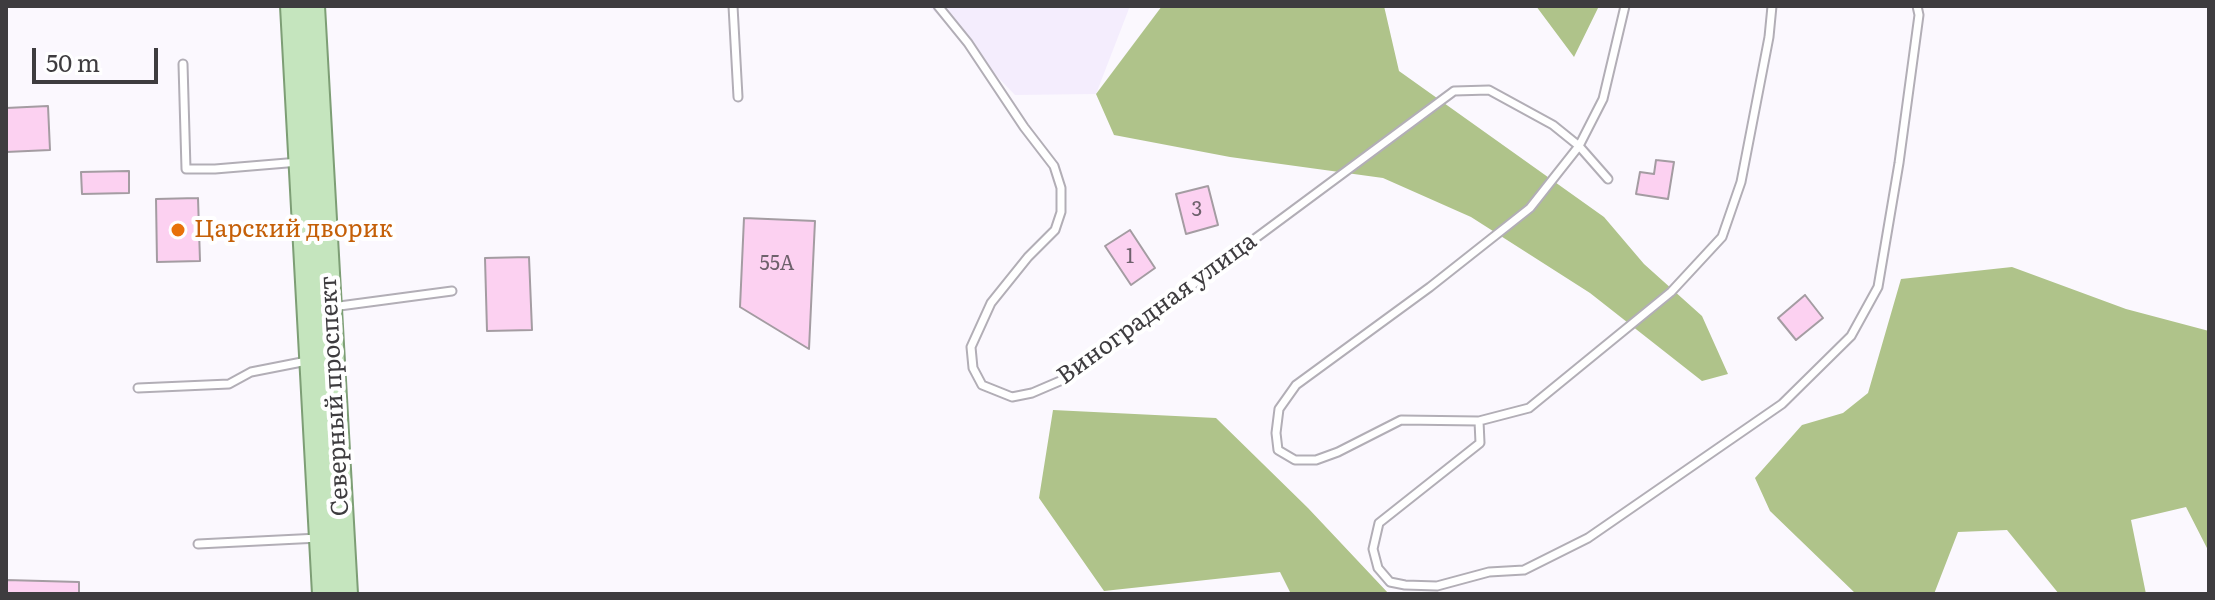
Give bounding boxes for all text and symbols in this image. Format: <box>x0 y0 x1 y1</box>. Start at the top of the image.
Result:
scale bar <box>36 32 162 82</box>
text: 50 m <box>46 44 100 79</box>
house number: 3 <box>1192 198 1202 222</box>
place label: Царский дворик <box>194 216 393 244</box>
marker: Царский дворик <box>169 221 187 239</box>
street label: Виноградная улица <box>1052 227 1262 391</box>
house number: 1 <box>1126 245 1134 269</box>
house number: 55А <box>759 252 795 276</box>
street label: Северный проспект <box>314 275 356 517</box>

